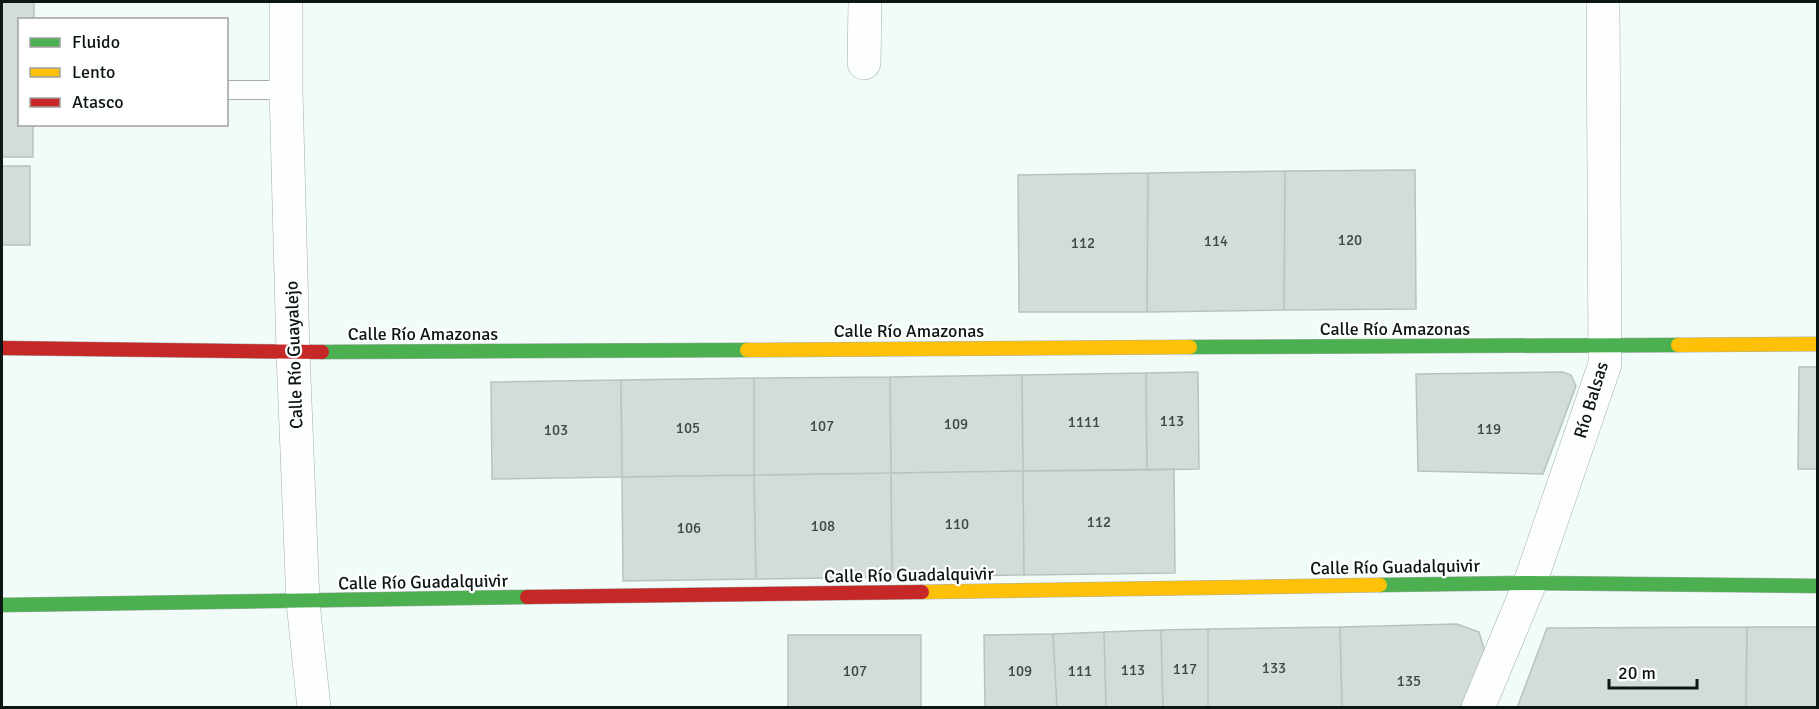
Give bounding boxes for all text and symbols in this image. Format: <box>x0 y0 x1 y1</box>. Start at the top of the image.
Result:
legend <box>18 18 228 126</box>
text: Fluido <box>72 31 120 53</box>
text: Lento <box>72 61 115 83</box>
text: Atasco <box>72 91 124 113</box>
house number: 120 <box>1338 231 1362 249</box>
house number: 114 <box>1204 232 1228 250</box>
house number: 112 <box>1071 234 1095 252</box>
street label: Calle Río Guayalejo <box>280 281 308 429</box>
street label: Calle Río Amazonas <box>1320 318 1470 340</box>
street label: Calle Río Amazonas <box>834 320 984 342</box>
street label: Calle Río Amazonas <box>348 323 498 345</box>
street label: Río Balsas <box>1569 359 1613 441</box>
house number: 113 <box>1160 412 1184 430</box>
house number: 1111 <box>1068 413 1100 431</box>
house number: 109 <box>944 415 968 433</box>
house number: 107 <box>810 417 834 435</box>
house number: 105 <box>676 419 700 437</box>
house number: 119 <box>1477 420 1501 438</box>
house number: 103 <box>544 421 568 439</box>
house number: 112 <box>1087 513 1111 531</box>
house number: 110 <box>945 515 969 533</box>
house number: 108 <box>811 517 835 535</box>
house number: 106 <box>677 519 701 537</box>
street label: Calle Río Guadalquivir <box>1310 555 1480 579</box>
street label: Calle Río Guadalquivir <box>824 563 994 587</box>
street label: Calle Río Guadalquivir <box>338 570 508 594</box>
scale bar <box>1609 652 1698 690</box>
house number: 133 <box>1262 659 1286 677</box>
house number: 117 <box>1173 660 1197 678</box>
house number: 113 <box>1121 661 1145 679</box>
house number: 107 <box>843 662 867 680</box>
house number: 109 <box>1008 662 1032 680</box>
house number: 111 <box>1068 662 1092 680</box>
text: 20 m <box>1618 662 1656 684</box>
house number: 135 <box>1397 672 1421 690</box>

